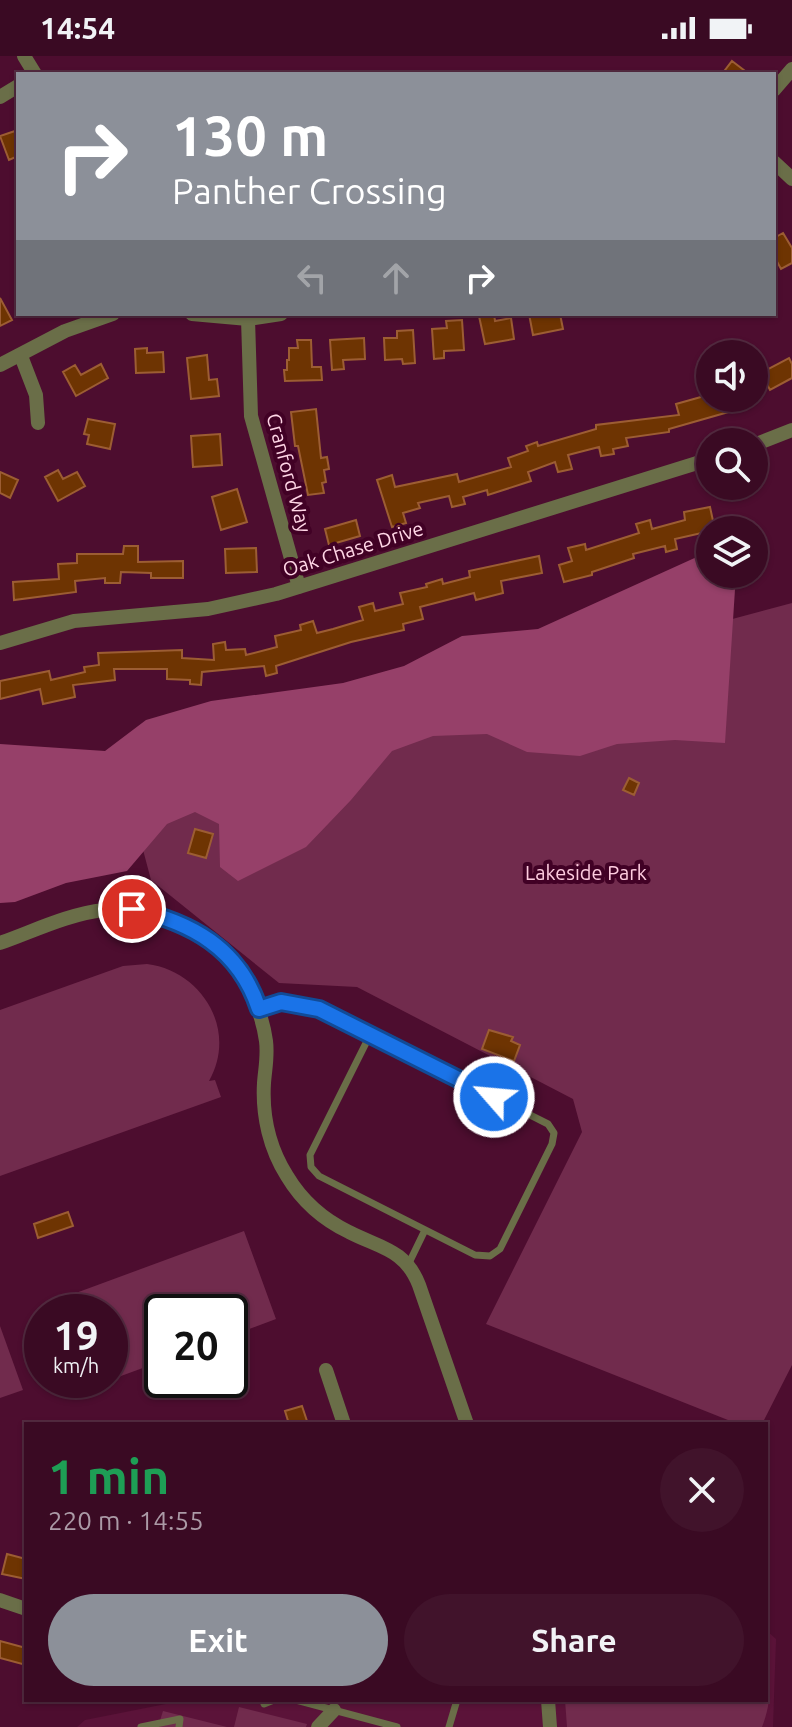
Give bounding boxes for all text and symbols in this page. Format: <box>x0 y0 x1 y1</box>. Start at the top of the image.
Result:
text: 14:54 <box>40 11 115 45</box>
icon: right <box>40 104 144 208</box>
text: 130 m <box>172 104 328 167</box>
text: Panther Crossing <box>172 170 447 211</box>
icon: left <box>290 256 334 300</box>
icon: ahead <box>374 256 418 300</box>
icon: right <box>458 256 502 300</box>
map controls <box>696 340 768 588</box>
button: sound <box>696 340 768 412</box>
street label: Cranford Way <box>262 411 317 535</box>
button: search <box>696 428 768 500</box>
street label: Oak Chase Drive <box>280 516 426 581</box>
button: layers <box>696 516 768 588</box>
park label: Lakeside Park <box>525 861 647 884</box>
pin <box>98 875 166 943</box>
icon: arrive <box>110 887 154 931</box>
position arrow <box>452 1055 536 1139</box>
speed limit sign: 20 <box>144 1294 248 1398</box>
text: 19 <box>53 1313 99 1358</box>
text: km/h <box>53 1354 99 1377</box>
button: close <box>660 1448 744 1532</box>
text: 1 min <box>48 1449 169 1503</box>
text: 220 m · 14:55 <box>48 1506 204 1535</box>
button: Exit <box>48 1594 388 1686</box>
button: Share <box>404 1594 744 1686</box>

